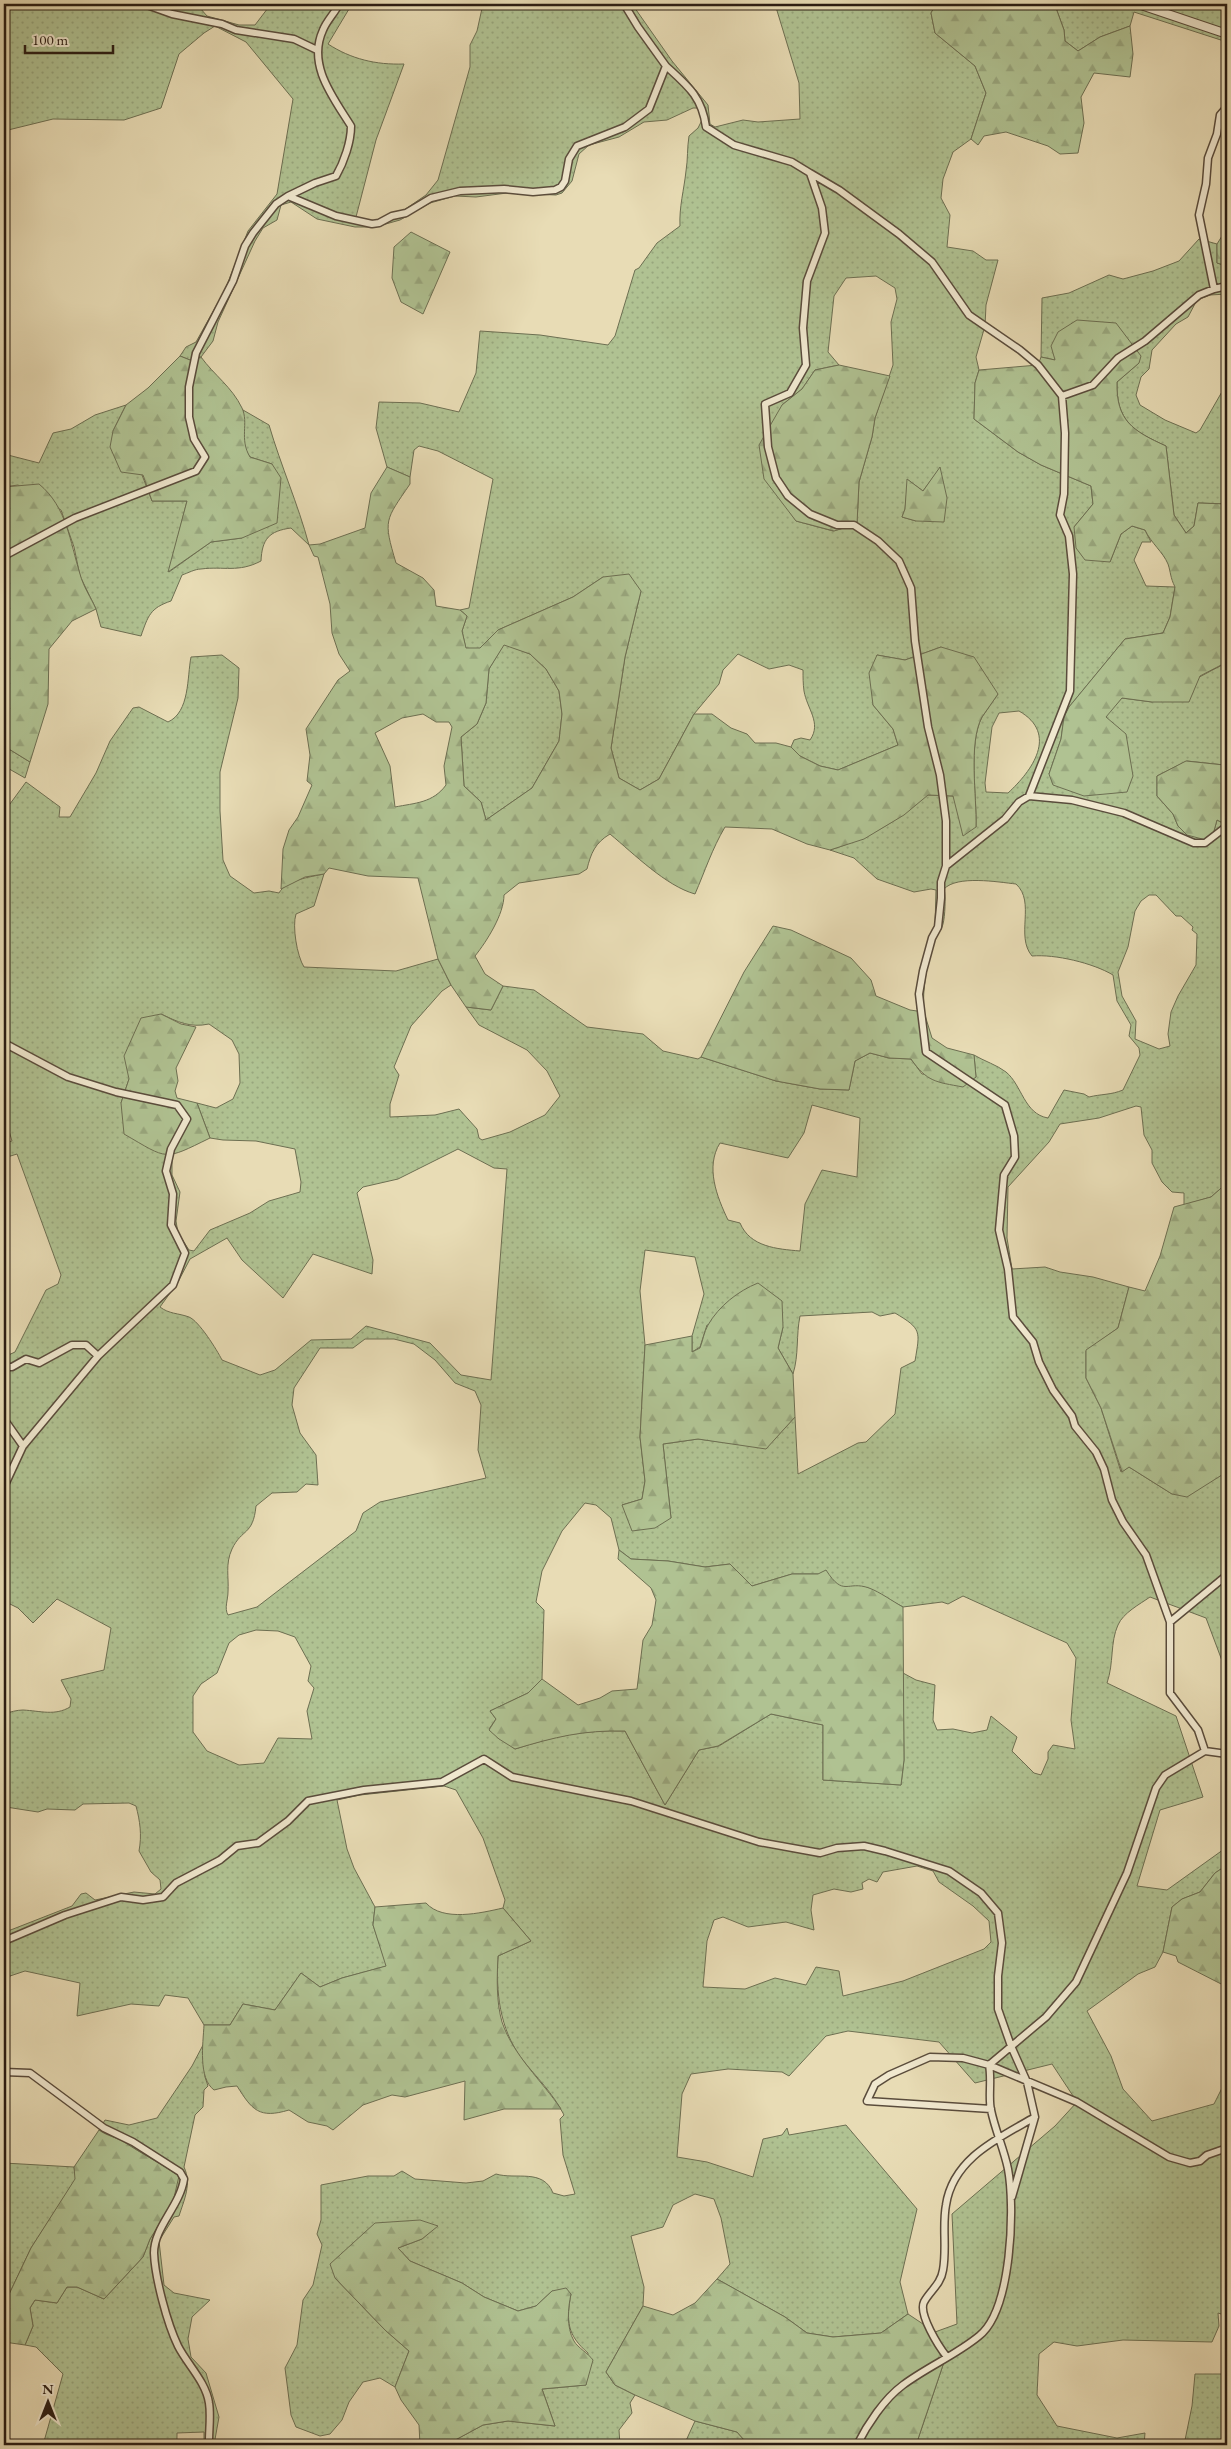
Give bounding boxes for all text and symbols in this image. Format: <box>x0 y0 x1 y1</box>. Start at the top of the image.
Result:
scale bar <box>25 22 112 54</box>
text: 100 m <box>32 30 69 49</box>
north arrow <box>22 2376 72 2426</box>
text: N <box>42 2380 54 2398</box>

